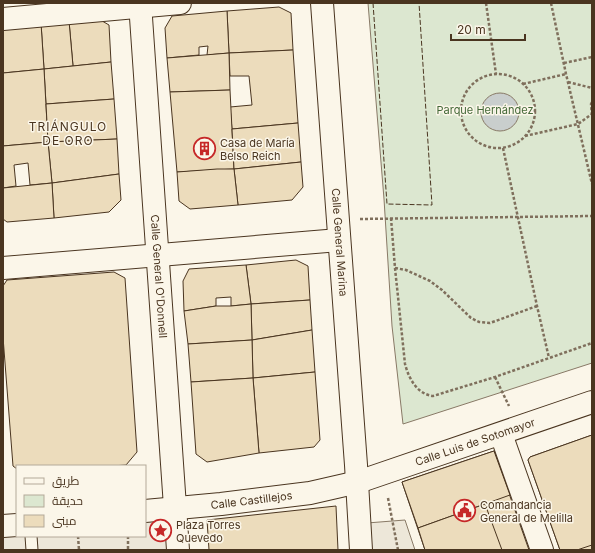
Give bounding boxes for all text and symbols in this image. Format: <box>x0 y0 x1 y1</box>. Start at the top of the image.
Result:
scale bar <box>451 16 525 42</box>
text: 20 m <box>457 22 486 37</box>
park label: Parque Hernández <box>436 103 534 117</box>
district label: TRIÁNGULO DE ORO <box>29 119 107 148</box>
building icon: Casa de María Belso Reich <box>191 136 217 162</box>
place label: Casa de María Belso Reich <box>220 136 295 163</box>
street label: Calle General Marina <box>329 188 351 297</box>
street label: Calle General O'Donnell <box>148 214 170 339</box>
street label: Calle Luis de Sotomayor <box>413 415 537 469</box>
legend <box>16 465 146 537</box>
text: طريق <box>52 473 80 488</box>
street label: Calle Castillejos <box>210 488 293 512</box>
text: حديقة <box>52 493 83 508</box>
public building icon: Comandancia General de Melilla <box>451 498 477 524</box>
place label: Comandancia General de Melilla <box>480 498 573 525</box>
text: مبنى <box>52 513 77 528</box>
place icon: Plaza Torres Quevedo <box>148 518 174 544</box>
place label: Plaza Torres Quevedo <box>176 518 241 545</box>

